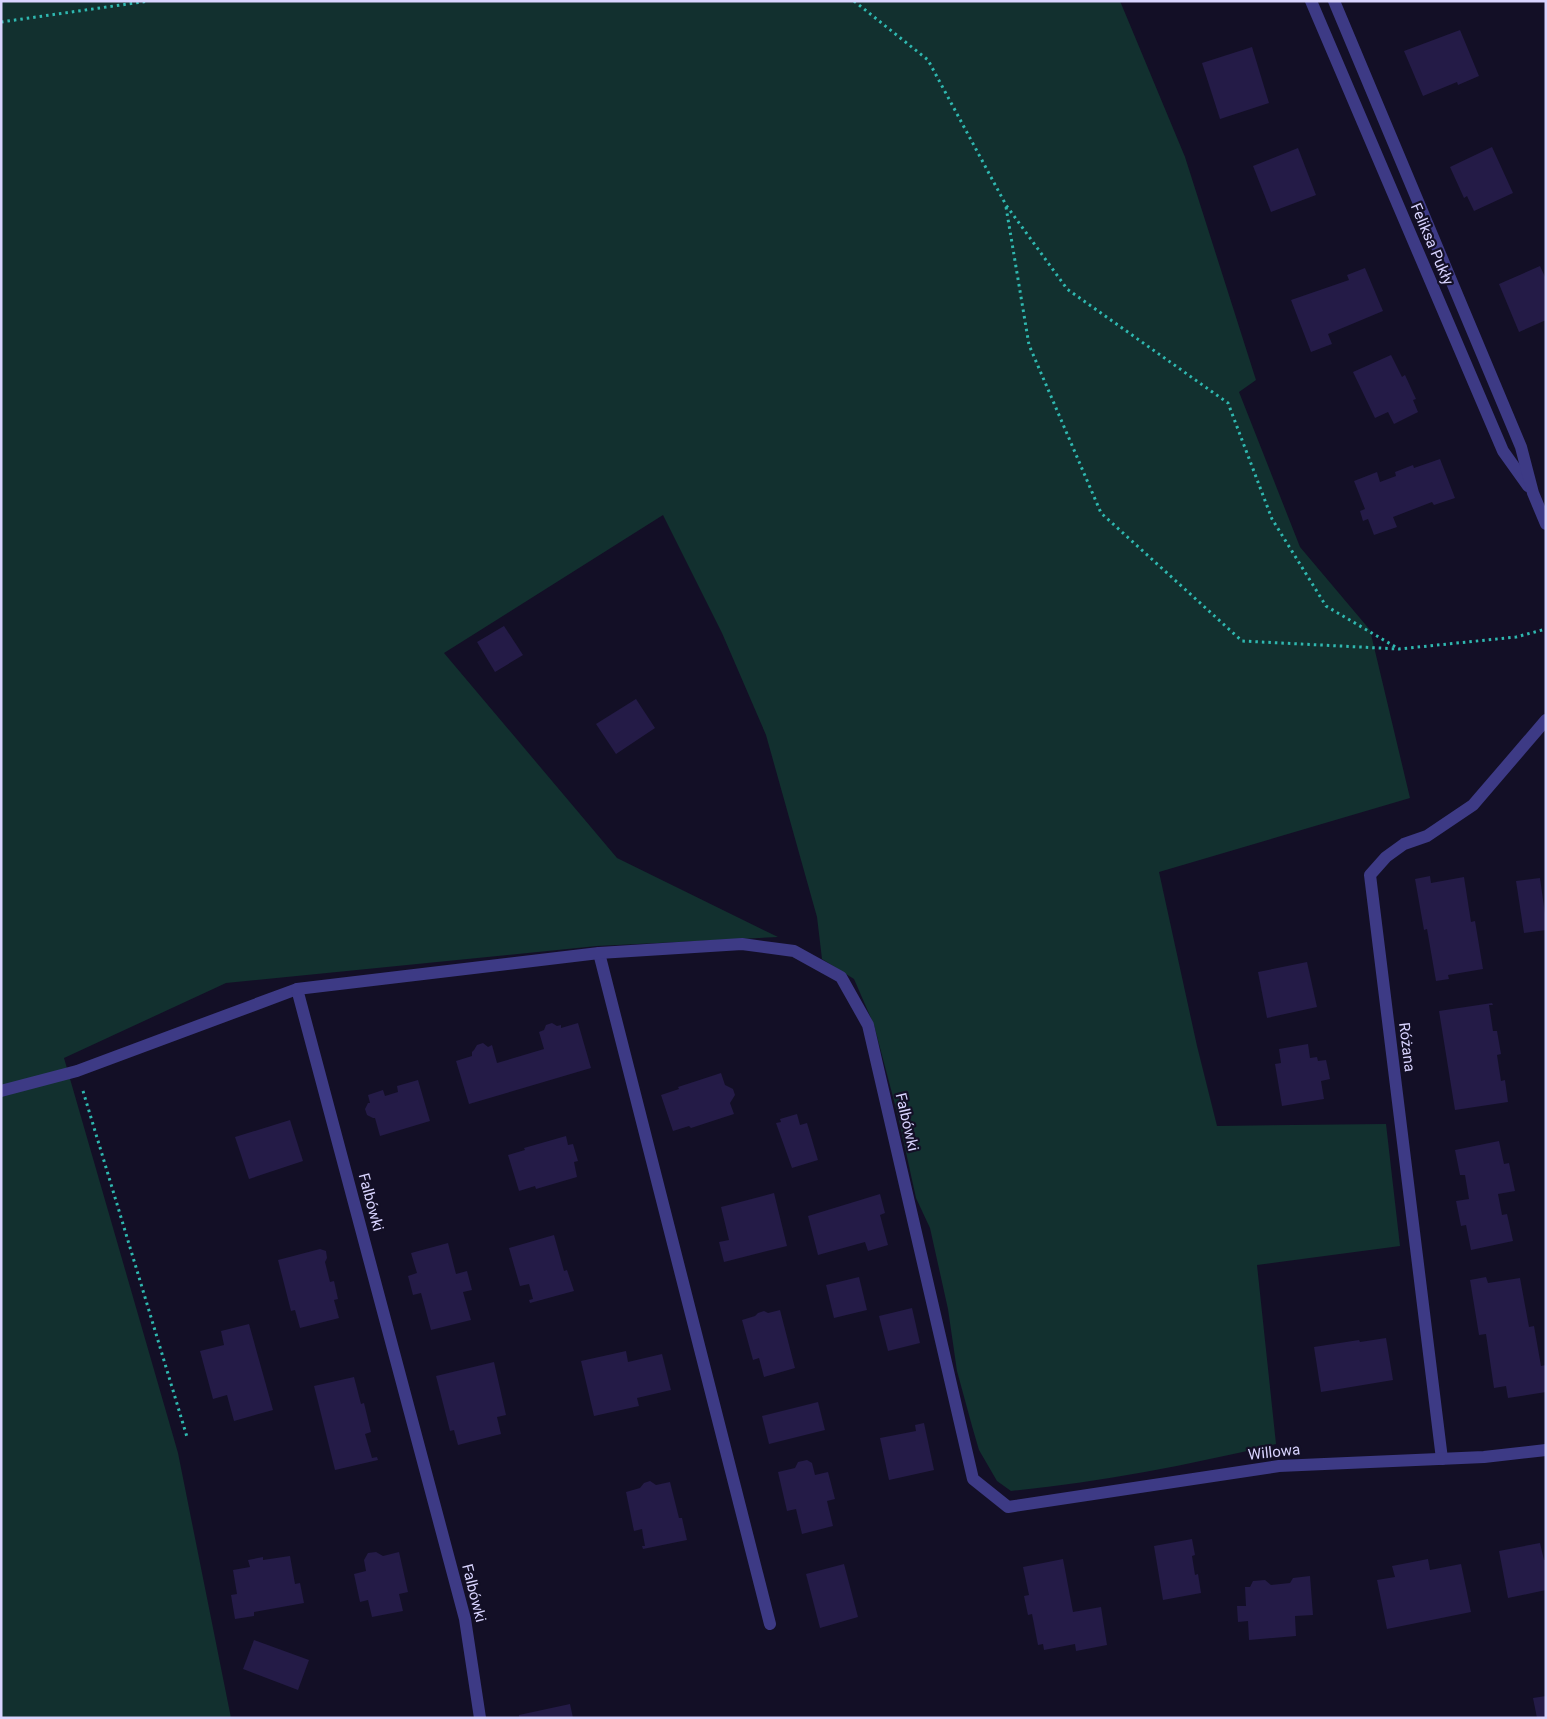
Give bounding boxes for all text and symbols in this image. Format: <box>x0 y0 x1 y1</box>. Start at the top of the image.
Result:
street label: Feliksa Pukły <box>1407 200 1457 288</box>
street label: Różana <box>1395 1021 1419 1073</box>
street label: Falbówki <box>892 1091 922 1153</box>
street label: Falbówki <box>355 1171 387 1233</box>
street label: Willowa <box>1247 1440 1301 1464</box>
street label: Falbówki <box>458 1562 490 1624</box>

